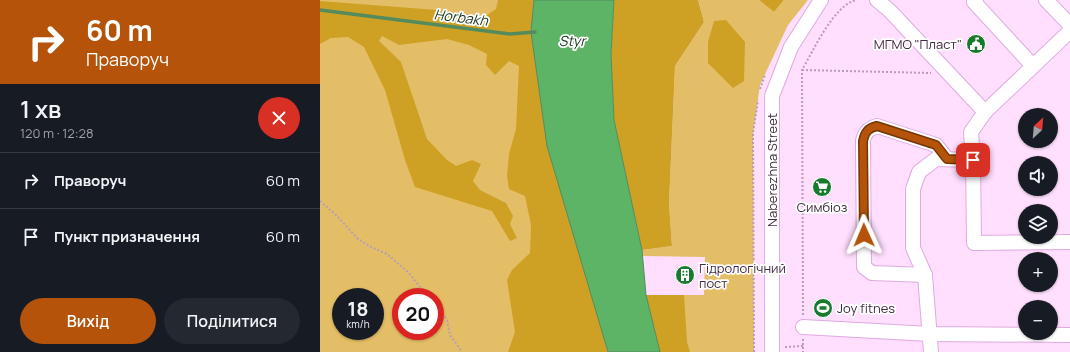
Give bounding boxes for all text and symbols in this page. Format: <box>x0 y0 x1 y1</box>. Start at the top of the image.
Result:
water label: Horbakh <box>433 4 490 30</box>
text: 60 m <box>86 11 153 49</box>
icon: right <box>20 16 72 68</box>
water label: Styr <box>559 31 587 50</box>
public building icon: МГМО "Пласт" <box>965 33 987 55</box>
place label: МГМО "Пласт" <box>874 35 962 53</box>
text: Праворуч <box>86 47 169 71</box>
text: 1 хв <box>20 92 61 125</box>
button: close <box>258 97 300 139</box>
north arrow <box>1018 108 1058 148</box>
map controls <box>1018 108 1058 340</box>
street label: Naberezhna Street <box>763 113 781 227</box>
text: 120 m · 12:28 <box>20 124 94 142</box>
pin <box>956 143 990 177</box>
icon: arrive <box>962 149 984 171</box>
button: sound <box>1018 156 1058 196</box>
icon: right <box>20 170 42 192</box>
text: Праворуч <box>54 170 126 191</box>
text: 60 m <box>266 170 300 191</box>
supermarket icon: Симбіоз <box>811 176 833 198</box>
place label: Симбіоз <box>797 198 848 216</box>
button: layers <box>1018 204 1058 244</box>
position arrow <box>843 214 885 256</box>
icon: arrive <box>20 226 42 248</box>
text: Пункт призначення <box>54 226 200 247</box>
text: 60 m <box>266 226 300 247</box>
button: + <box>1018 252 1058 292</box>
place label: Гідрологічний пост <box>699 259 786 292</box>
building icon: Гідрологічний пост <box>674 264 696 286</box>
speed limit sign: 20 <box>392 288 444 340</box>
text: 18 <box>347 295 369 322</box>
sports icon: Joy fitnes <box>812 297 834 319</box>
button: Вихід <box>20 298 156 344</box>
button: Поділитися <box>164 298 300 344</box>
place label: Joy fitnes <box>837 299 895 317</box>
button: − <box>1018 300 1058 340</box>
text: km/h <box>346 317 370 331</box>

